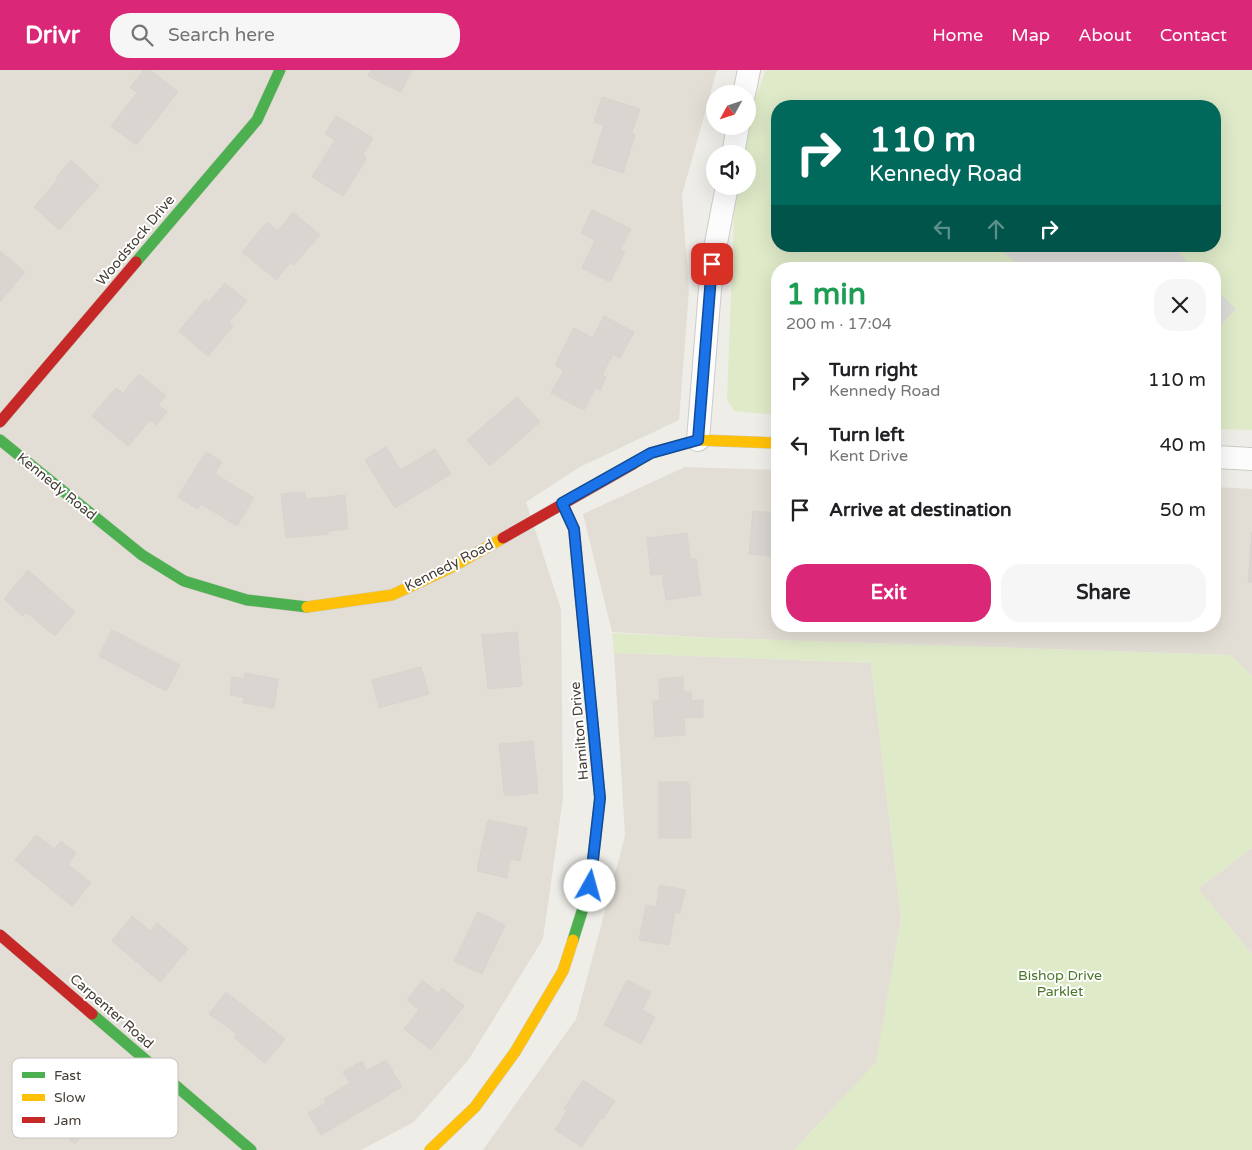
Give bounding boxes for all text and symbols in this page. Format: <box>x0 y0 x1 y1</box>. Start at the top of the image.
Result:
search box <box>110 13 460 58</box>
text: Drivr <box>25 21 80 50</box>
icon: search <box>128 21 156 49</box>
text: Search here <box>168 24 275 46</box>
text: Home <box>932 24 983 46</box>
text: Map <box>1011 24 1050 46</box>
text: About <box>1078 24 1132 46</box>
text: Contact <box>1160 24 1227 46</box>
north arrow <box>706 85 756 135</box>
map controls <box>706 85 756 195</box>
text: 110 m <box>869 119 976 161</box>
icon: right <box>786 120 851 185</box>
button: sound <box>706 145 756 195</box>
text: Kennedy Road <box>869 161 1022 187</box>
street label: Woodstock Drive <box>93 192 178 289</box>
icon: left <box>929 215 957 243</box>
icon: ahead <box>982 215 1010 243</box>
icon: right <box>1035 215 1063 243</box>
pin <box>691 243 733 285</box>
icon: arrive <box>698 250 726 278</box>
text: 1 min <box>786 276 866 313</box>
button: close <box>1154 279 1206 331</box>
text: 200 m · 17:04 <box>786 314 892 334</box>
text: Turn right <box>829 359 917 381</box>
icon: right <box>786 366 814 394</box>
text: 110 m <box>1148 369 1206 391</box>
text: Kennedy Road <box>829 381 940 401</box>
text: Turn left <box>829 424 905 446</box>
icon: left <box>786 431 814 459</box>
text: 40 m <box>1160 434 1206 456</box>
text: Kent Drive <box>829 446 908 466</box>
street label: Kennedy Road <box>13 449 100 524</box>
icon: arrive <box>786 496 814 524</box>
text: Arrive at destination <box>829 499 1012 521</box>
text: 50 m <box>1160 499 1206 521</box>
street label: Kennedy Road <box>402 536 497 595</box>
button: Exit <box>786 564 991 622</box>
button: Share <box>1001 564 1206 622</box>
street label: Hamilton Drive <box>567 681 592 781</box>
position arrow <box>563 859 615 911</box>
park label: Bishop Drive Parklet <box>1018 967 1102 1000</box>
street label: Carpenter Road <box>66 970 157 1052</box>
legend <box>12 1058 178 1138</box>
text: Fast <box>54 1067 82 1084</box>
text: Slow <box>54 1089 86 1106</box>
text: Jam <box>54 1112 81 1129</box>

